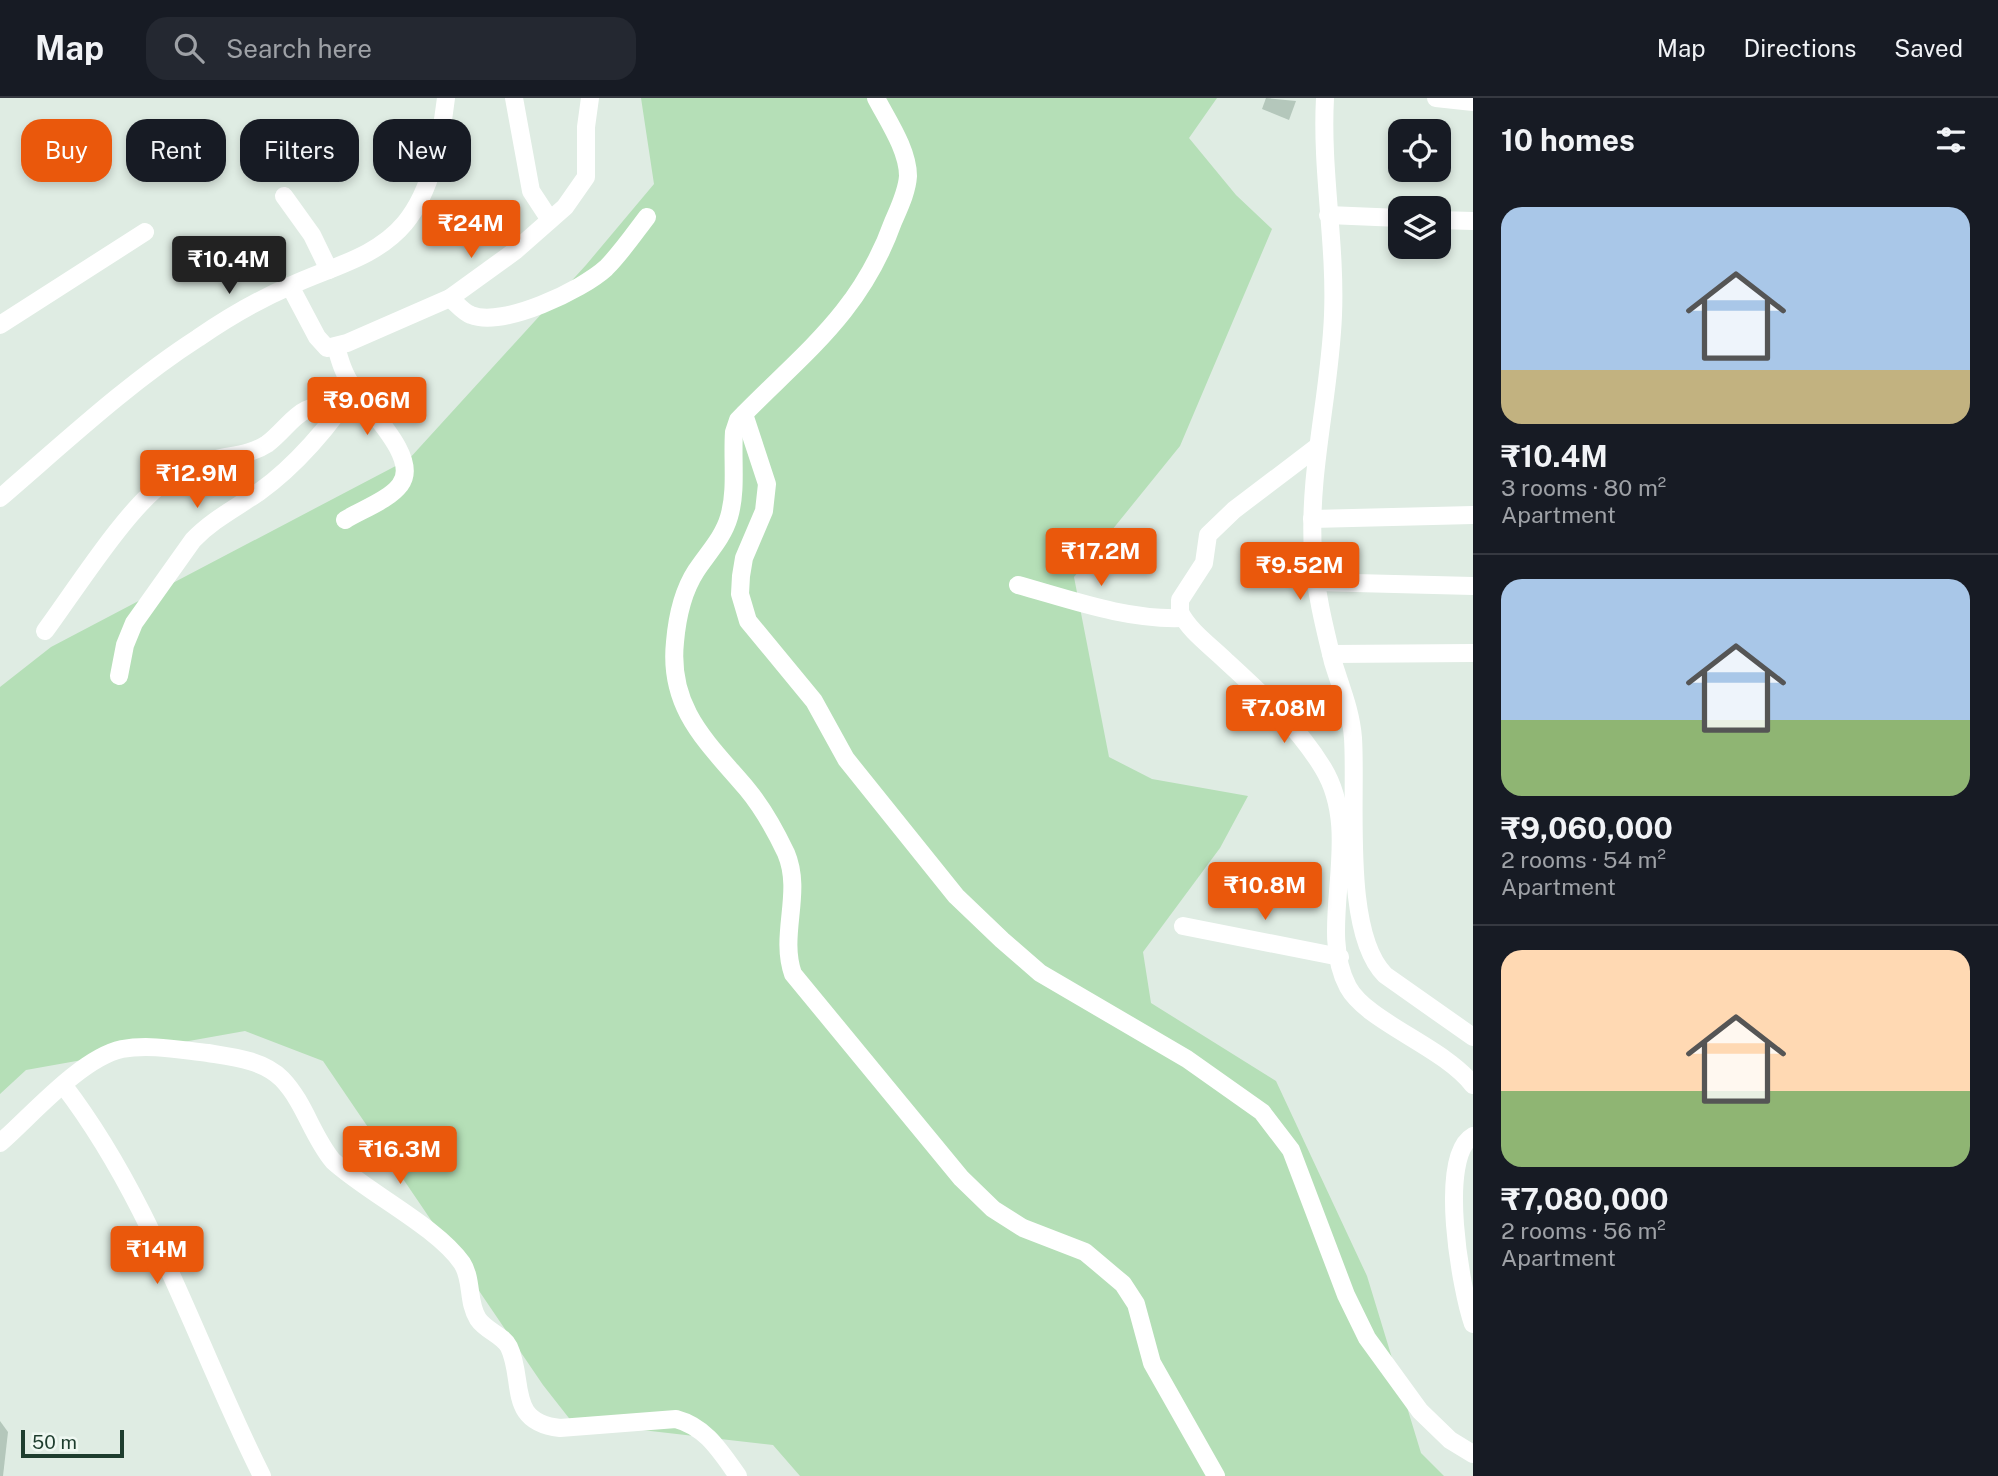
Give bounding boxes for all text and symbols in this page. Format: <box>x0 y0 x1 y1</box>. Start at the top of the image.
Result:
search box <box>146 17 636 80</box>
text: Map <box>35 29 104 67</box>
icon: search <box>170 29 208 67</box>
text: Search here <box>226 33 372 64</box>
text: Map <box>1657 34 1706 62</box>
text: Directions <box>1744 34 1856 62</box>
text: Saved <box>1894 34 1963 62</box>
chip: Buy <box>21 119 112 182</box>
chip: Rent <box>126 119 226 182</box>
chip: Filters <box>240 119 359 182</box>
chip: New <box>373 119 471 182</box>
map controls <box>1388 119 1451 259</box>
button: locate <box>1388 119 1451 182</box>
icon: filters <box>1932 121 1970 159</box>
text: 10 homes <box>1501 122 1635 158</box>
button: layers <box>1388 196 1451 259</box>
pin: ₹24M <box>430 200 512 260</box>
text: ₹24M <box>438 209 504 236</box>
pin: ₹10.4M <box>172 236 286 296</box>
text: ₹10.4M <box>188 245 270 272</box>
icon: home <box>1673 253 1799 379</box>
pin: ₹9.06M <box>310 378 424 437</box>
text: ₹9.06M <box>323 386 411 413</box>
text: ₹10.4M <box>1501 438 1608 474</box>
pin: ₹12.9M <box>140 450 254 510</box>
text: ₹12.9M <box>156 459 238 486</box>
text: 3 rooms · 80 m² <box>1501 474 1666 501</box>
text: Apartment <box>1501 501 1616 528</box>
pin: ₹17.2M <box>1044 528 1158 588</box>
text: ₹17.2M <box>1062 537 1140 564</box>
pin: ₹9.52M <box>1243 542 1357 602</box>
text: ₹9.52M <box>1256 551 1344 578</box>
icon: home <box>1673 625 1799 751</box>
pin: ₹7.08M <box>1227 686 1341 745</box>
text: ₹7.08M <box>1242 694 1326 721</box>
text: ₹9,060,000 <box>1501 810 1673 846</box>
text: 2 rooms · 54 m² <box>1501 846 1666 873</box>
pin: ₹10.8M <box>1208 862 1322 922</box>
text: ₹10.8M <box>1224 871 1306 898</box>
text: Apartment <box>1501 873 1616 900</box>
icon: home <box>1673 996 1799 1122</box>
pin: ₹16.3M <box>343 1126 457 1186</box>
text: ₹16.3M <box>359 1135 441 1162</box>
text: ₹7,080,000 <box>1501 1181 1669 1217</box>
text: 2 rooms · 56 m² <box>1501 1217 1666 1244</box>
pin: ₹14M <box>116 1226 198 1286</box>
text: ₹14M <box>127 1235 187 1262</box>
text: Apartment <box>1501 1244 1616 1271</box>
scale bar <box>21 1427 124 1459</box>
text: 50 m <box>32 1431 77 1453</box>

